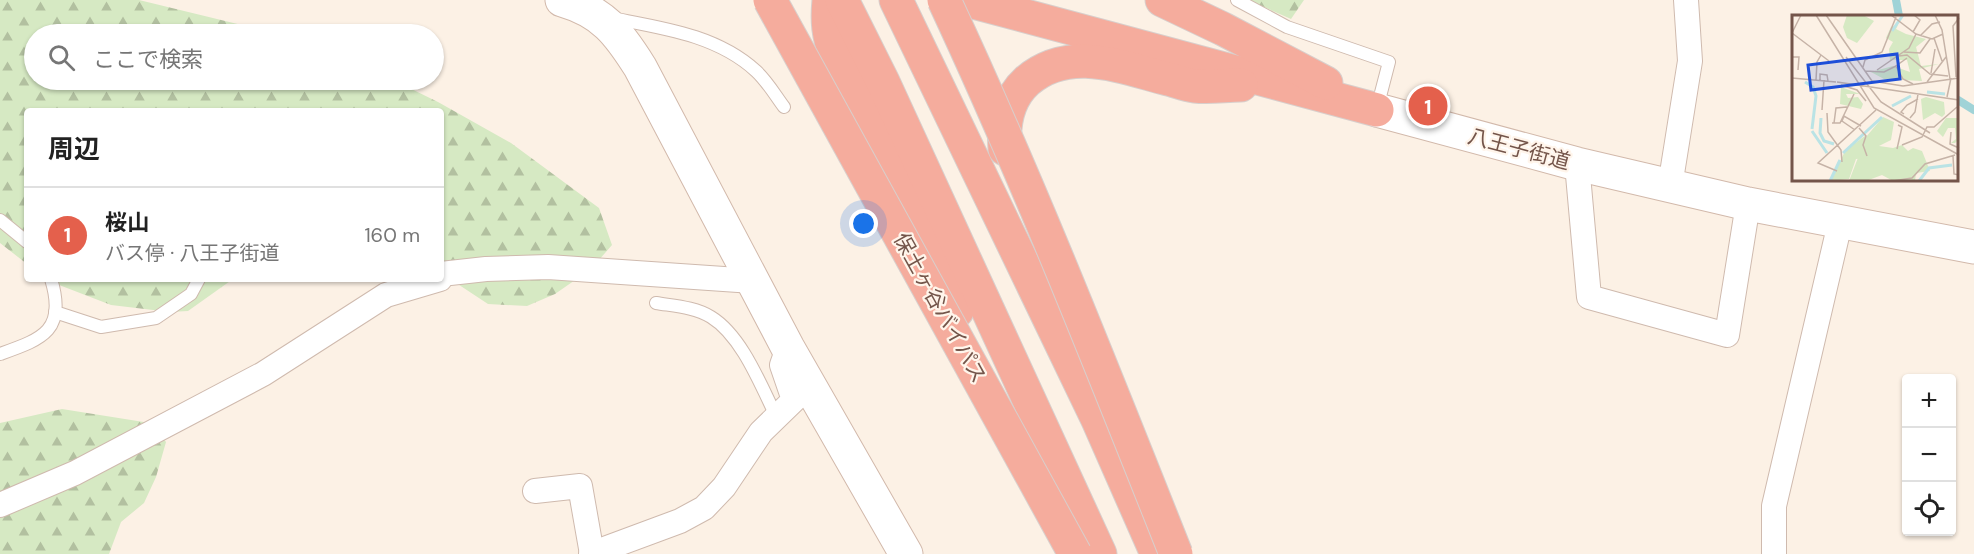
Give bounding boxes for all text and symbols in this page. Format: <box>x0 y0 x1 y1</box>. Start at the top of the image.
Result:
inset map <box>1792 15 1959 182</box>
search box <box>24 24 444 90</box>
icon: search <box>45 41 78 74</box>
text: ここで検索 <box>93 45 203 74</box>
pin: 1 <box>1408 84 1448 128</box>
street label: 八王子街道 <box>1465 122 1573 176</box>
text: 周辺 <box>48 132 100 166</box>
text: 桜山 <box>105 208 149 237</box>
your location <box>849 209 878 238</box>
text: 1 <box>64 222 71 248</box>
text: 160 m <box>364 222 420 248</box>
street label: 保土ヶ谷バイパス <box>887 228 993 388</box>
text: バス停 · 八王子街道 <box>105 240 280 266</box>
map controls <box>1902 374 1956 536</box>
button: + <box>1902 374 1956 428</box>
button: − <box>1902 428 1956 482</box>
button: locate <box>1902 482 1956 536</box>

